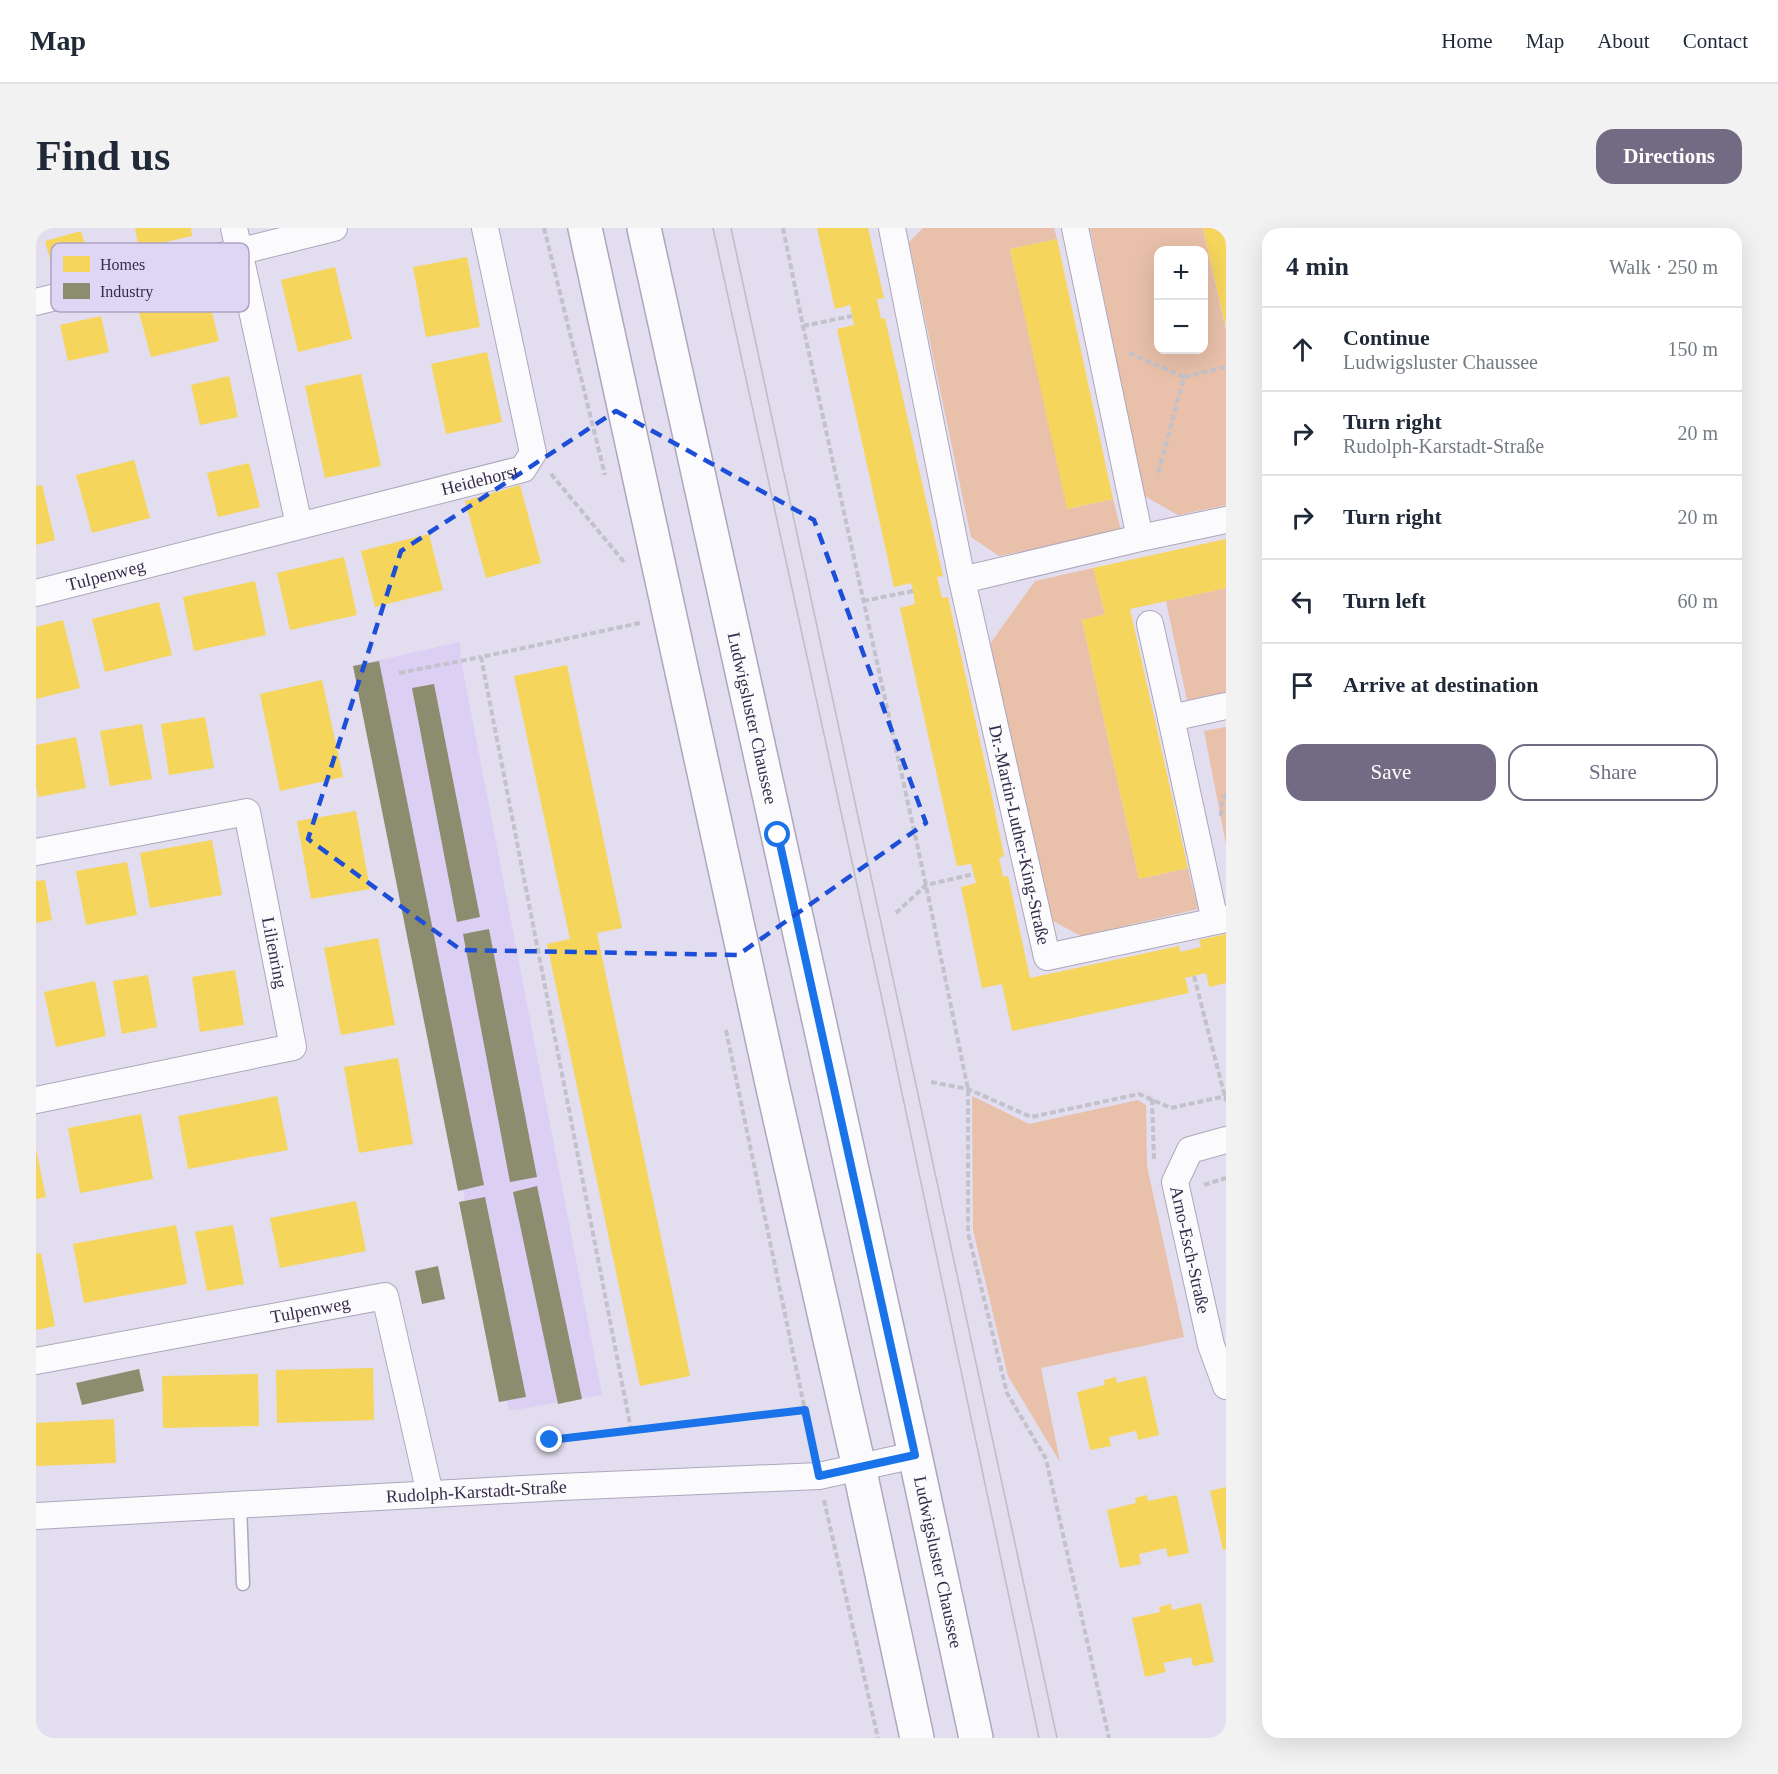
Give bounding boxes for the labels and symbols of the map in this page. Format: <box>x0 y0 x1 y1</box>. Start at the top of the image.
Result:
legend <box>51 243 249 312</box>
text: Homes <box>100 256 145 273</box>
text: Industry <box>100 283 153 301</box>
street label: Heidehorst <box>439 461 521 499</box>
street label: Tulpenweg <box>64 556 147 595</box>
street label: Ludwigsluster Chaussee <box>724 630 781 806</box>
street label: Dr.-Martin-Luther-King-Straße <box>985 723 1054 947</box>
route start <box>764 821 790 847</box>
street label: Lilienring <box>258 915 291 990</box>
street label: Arno-Esch-Straße <box>1166 1184 1214 1315</box>
street label: Tulpenweg <box>269 1293 352 1327</box>
route end <box>536 1426 562 1452</box>
street label: Ludwigsluster Chaussee <box>910 1474 966 1650</box>
street label: Rudolph-Karstadt-Straße <box>385 1477 567 1507</box>

